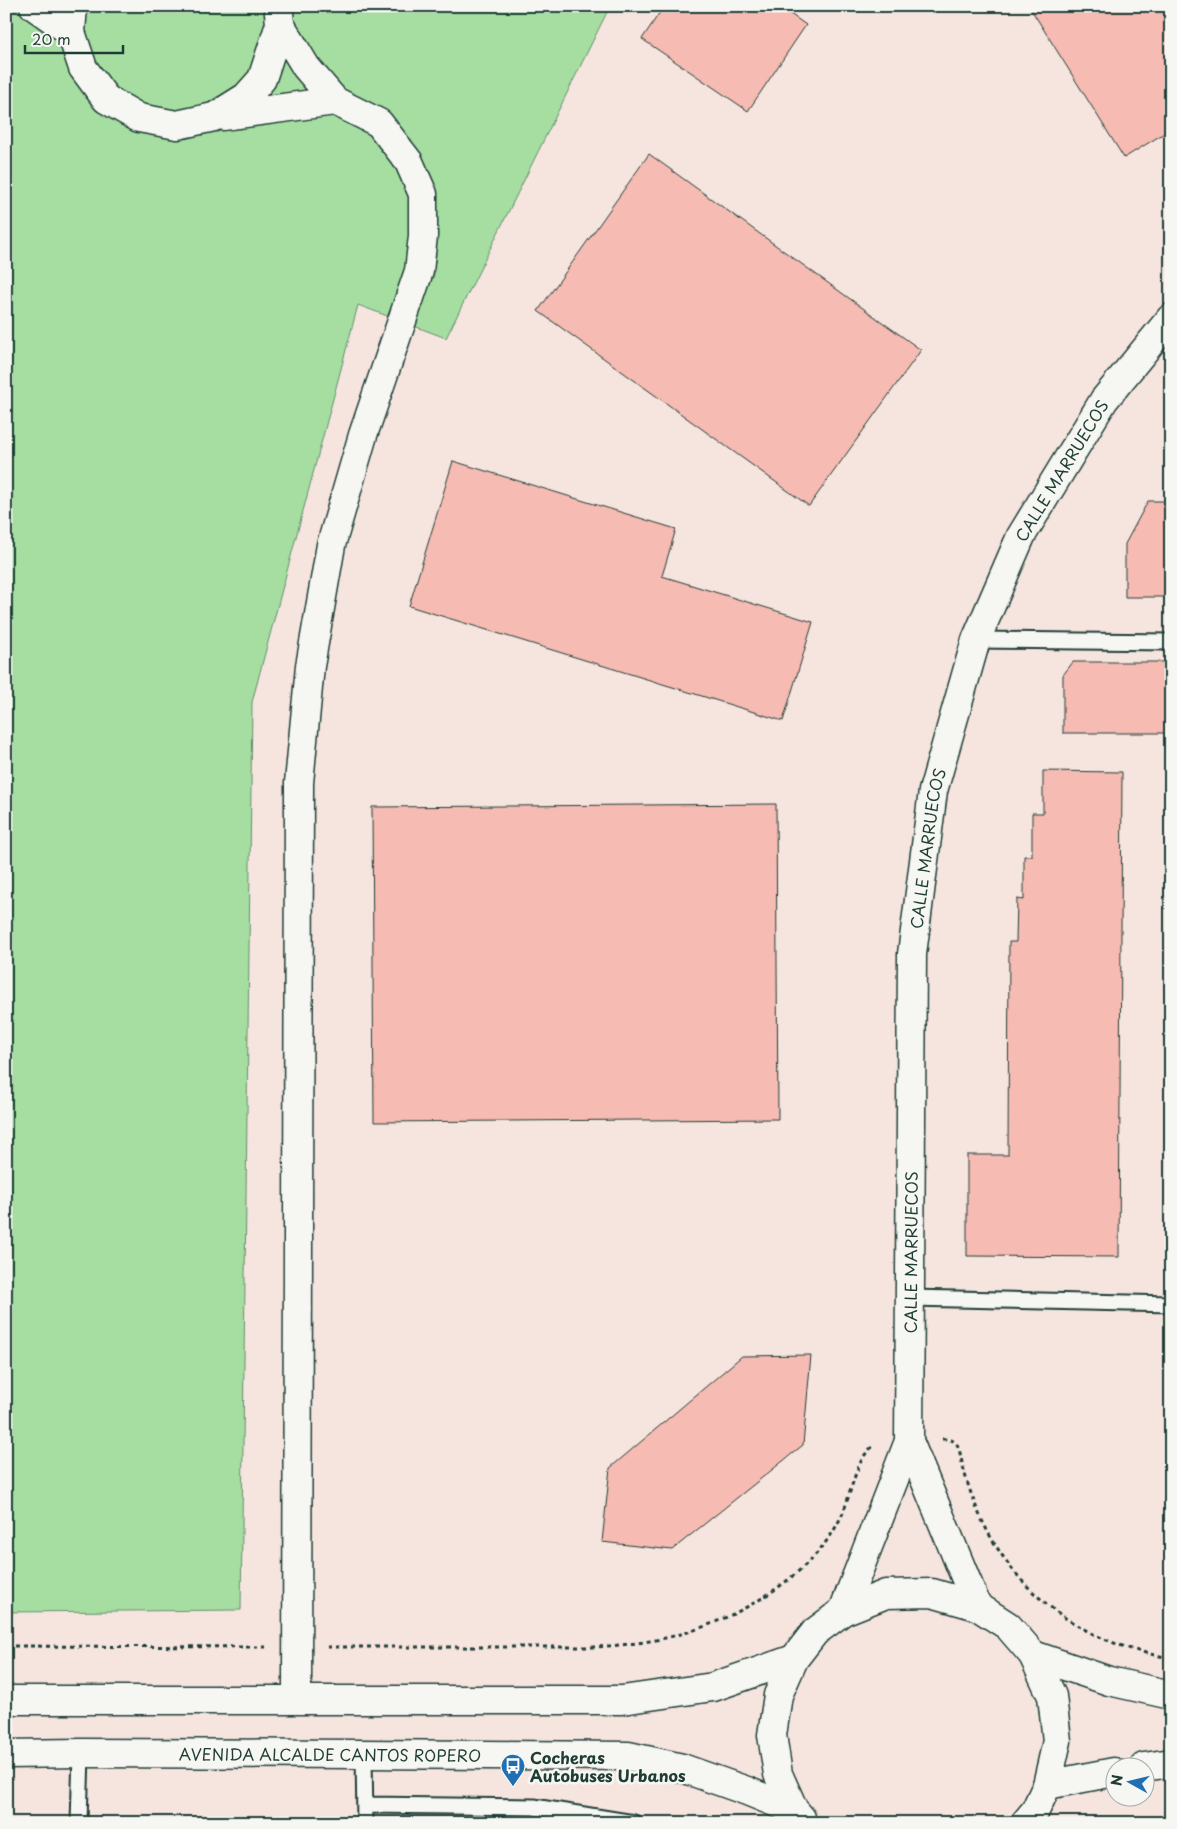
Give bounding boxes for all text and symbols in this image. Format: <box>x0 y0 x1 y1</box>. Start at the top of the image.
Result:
scale bar <box>25 22 122 54</box>
text: 20 m <box>32 27 71 50</box>
street label: CALLE MARRUECOS <box>1009 395 1114 546</box>
street label: CALLE MARRUECOS <box>903 765 951 930</box>
street label: CALLE MARRUECOS <box>898 1171 923 1333</box>
street label: AVENIDA ALCALDE CANTOS ROPERO <box>179 1741 481 1767</box>
place label: Cocheras Autobuses Urbanos <box>530 1745 686 1787</box>
bus stop icon: Cocheras Autobuses Urbanos <box>500 1753 526 1787</box>
north arrow <box>1104 1756 1154 1806</box>
text: N <box>1105 1773 1128 1787</box>

